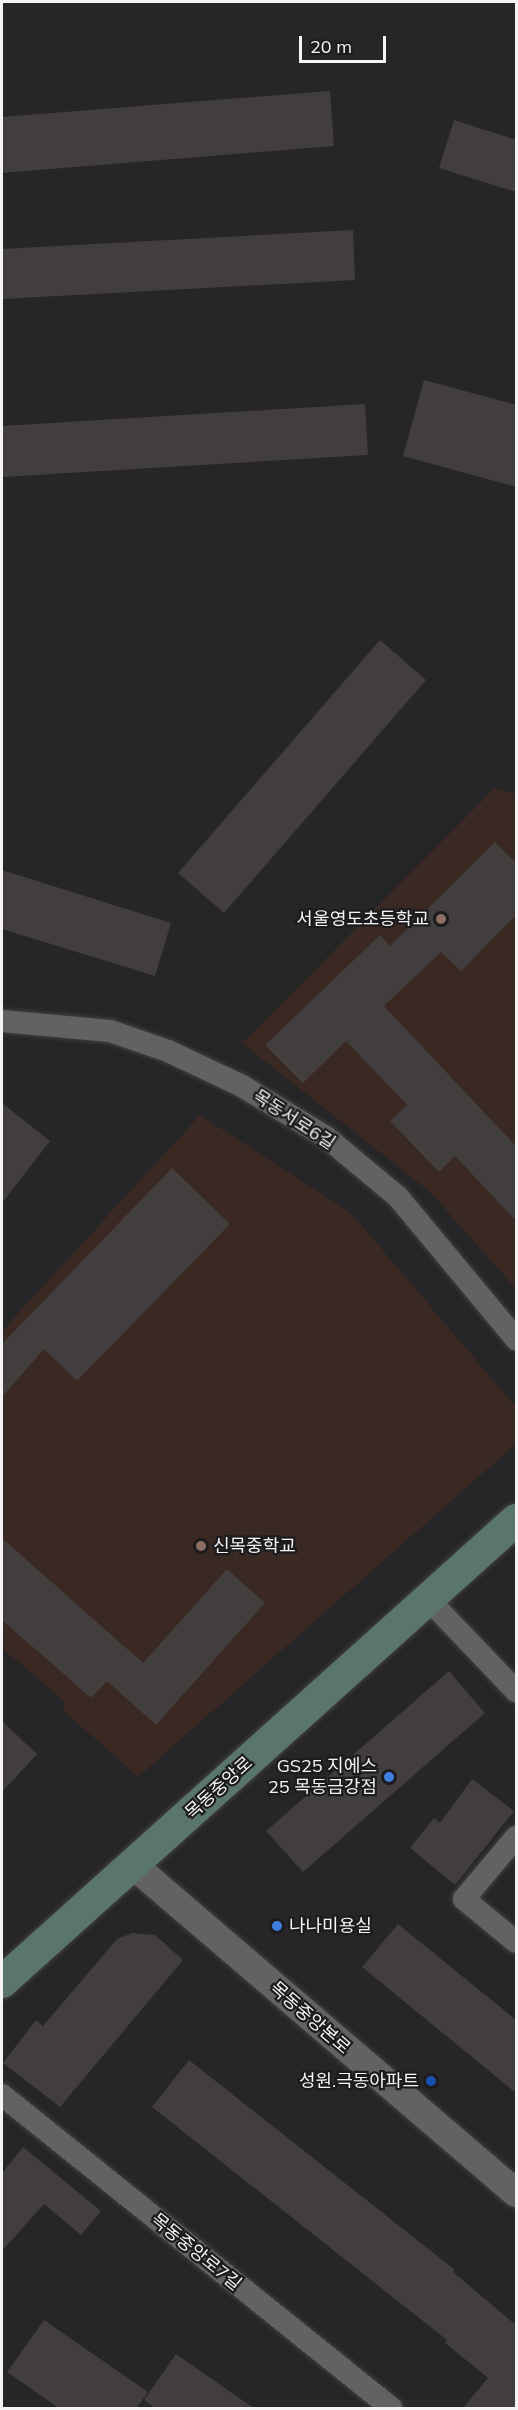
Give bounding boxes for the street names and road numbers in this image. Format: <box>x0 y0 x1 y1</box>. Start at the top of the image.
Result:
street label: 목동서로6길 <box>249 1085 339 1155</box>
street label: 목동중앙로 <box>181 1752 257 1824</box>
street label: 목동중앙본로 <box>265 1977 355 2059</box>
street label: 목동중앙로7길 <box>146 2209 246 2295</box>

